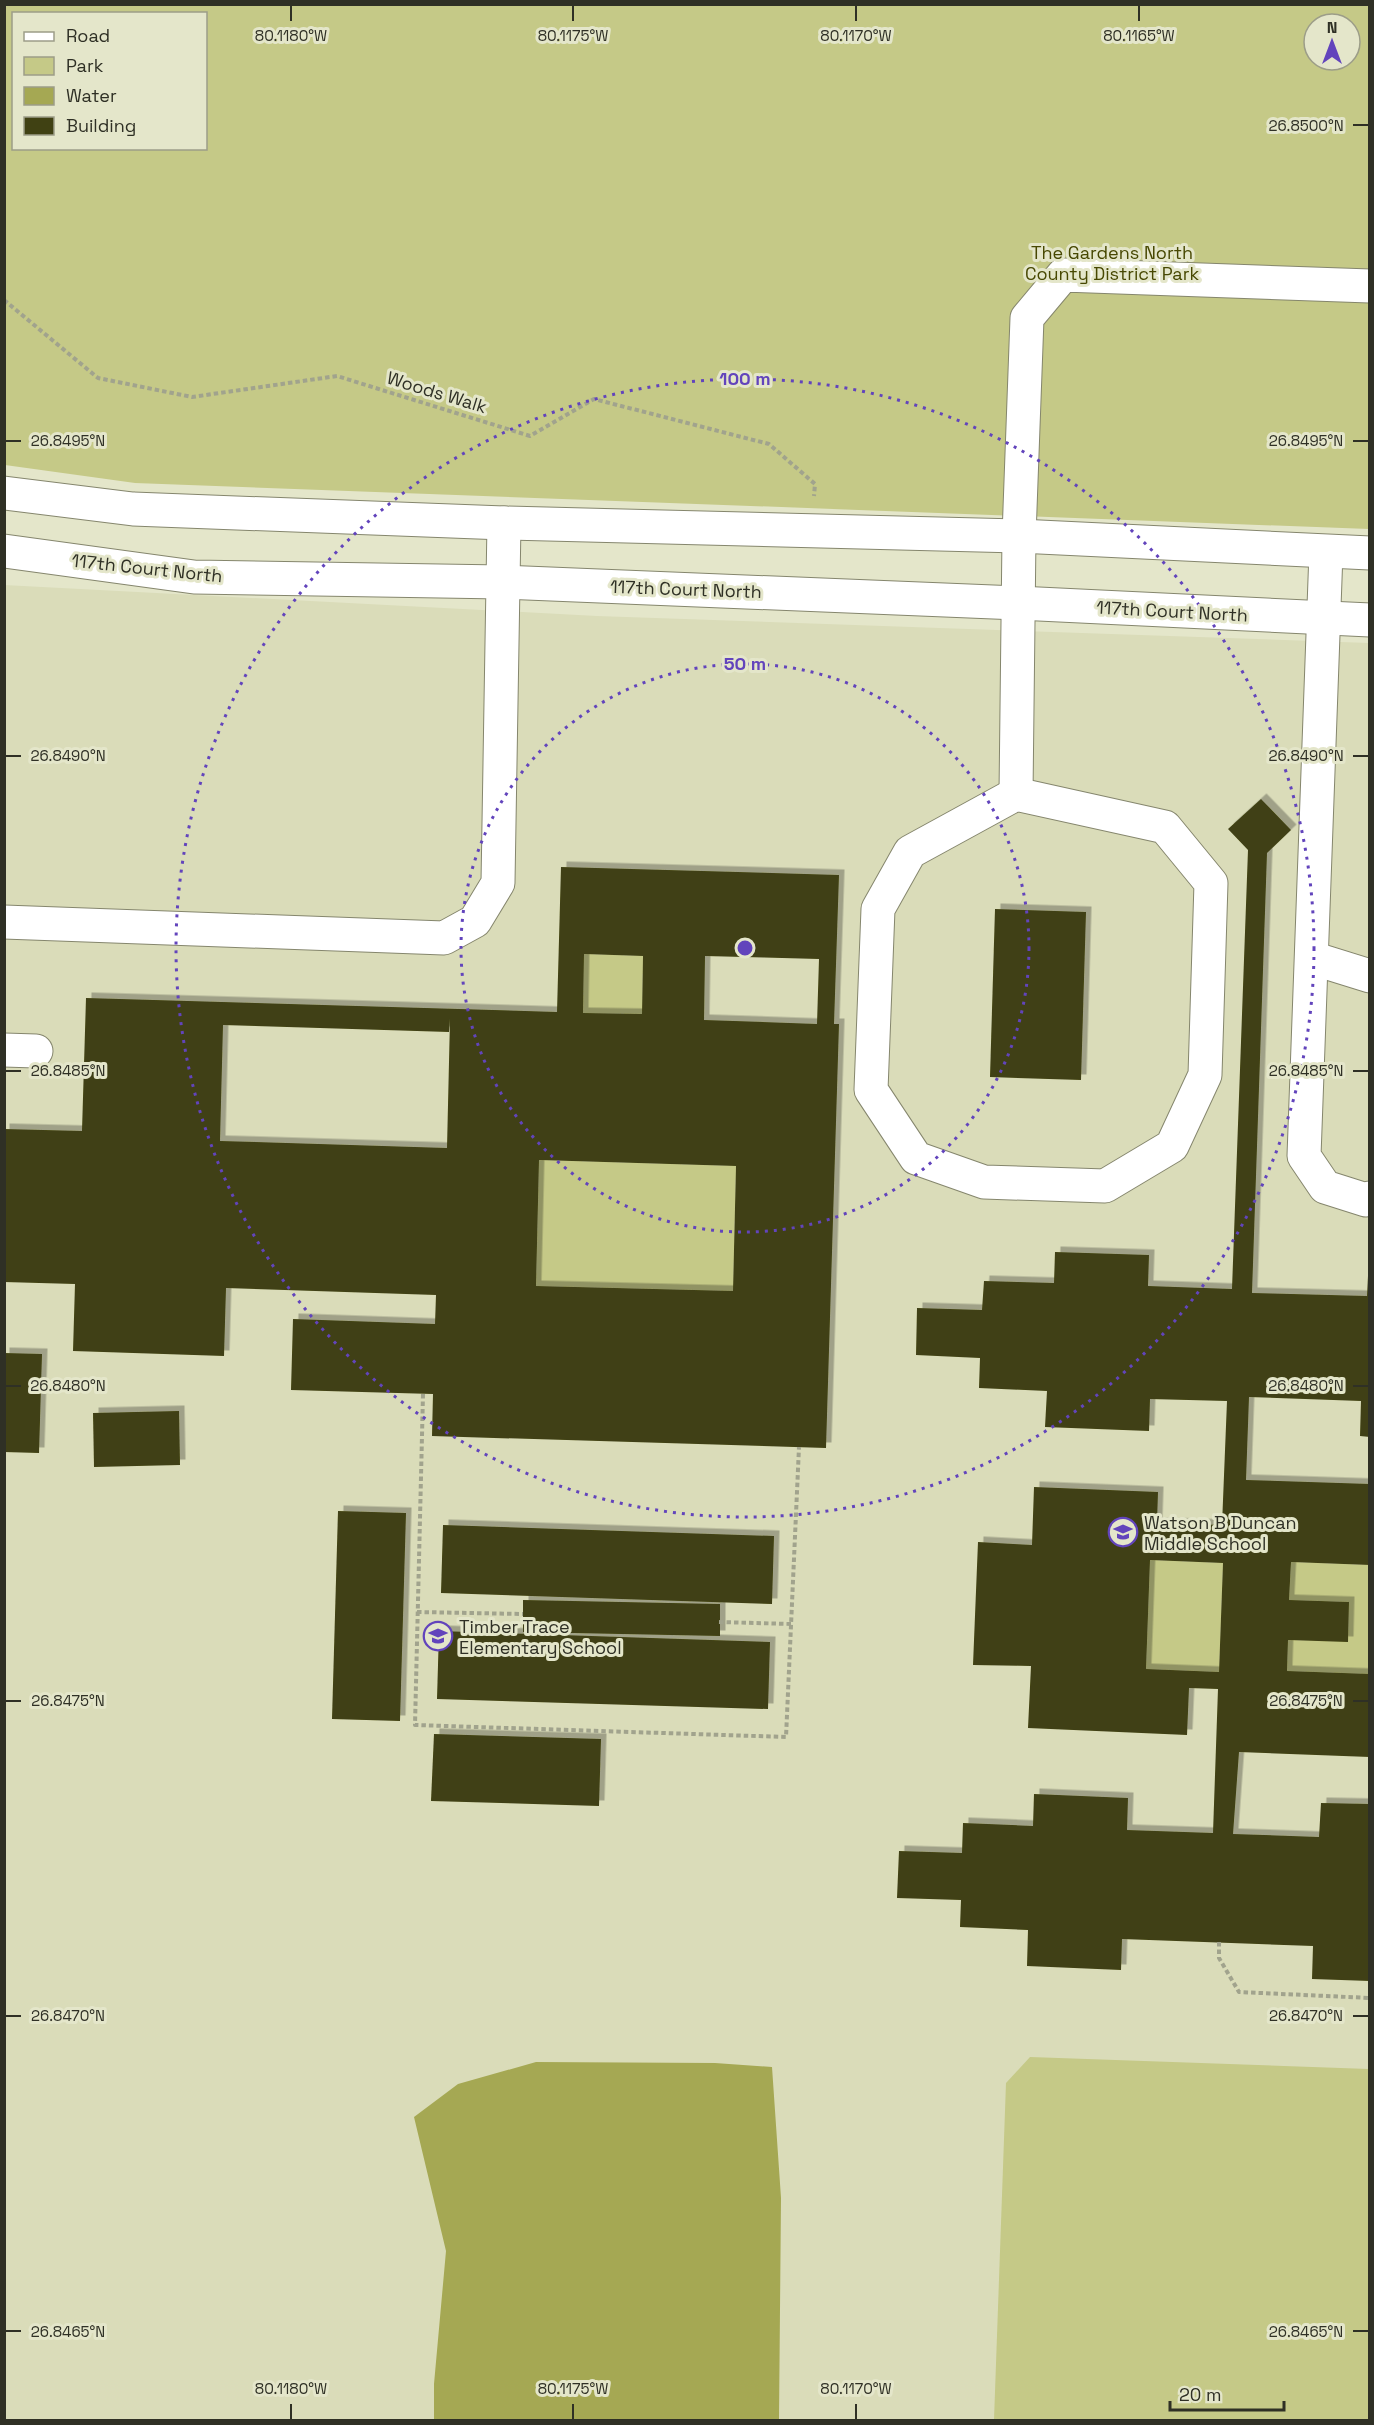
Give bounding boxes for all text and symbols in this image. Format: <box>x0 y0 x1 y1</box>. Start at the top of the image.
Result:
legend <box>12 12 207 150</box>
north arrow <box>1302 12 1362 72</box>
text: N <box>1327 17 1337 38</box>
text: Road <box>66 24 110 47</box>
text: 80.1180°W <box>255 26 327 45</box>
text: 80.1175°W <box>538 26 608 45</box>
text: 80.1170°W <box>820 26 892 45</box>
text: 80.1165°W <box>1103 26 1175 45</box>
text: Park <box>66 54 104 77</box>
text: Water <box>66 84 117 107</box>
text: Building <box>66 114 136 137</box>
text: 26.8500°N <box>1268 116 1344 135</box>
park label: The Gardens North County District Park <box>1025 241 1199 285</box>
street label: Woods Walk <box>384 366 490 418</box>
text: 100 m <box>719 367 771 390</box>
text: 26.8495°N <box>31 431 105 450</box>
text: 26.8495°N <box>1269 431 1343 450</box>
street label: 117th Court North <box>70 549 224 587</box>
street label: 117th Court North <box>610 575 762 603</box>
street label: 117th Court North <box>1096 596 1248 626</box>
text: 50 m <box>724 652 766 675</box>
text: 26.8490°N <box>30 746 106 765</box>
text: 26.8490°N <box>1268 746 1344 765</box>
centre of rings <box>735 938 755 958</box>
text: 26.8485°N <box>31 1061 105 1080</box>
text: 26.8485°N <box>1269 1061 1343 1080</box>
text: 26.8480°N <box>30 1376 106 1395</box>
text: 26.8480°N <box>1268 1376 1344 1395</box>
place label: Watson B Duncan Middle School <box>1144 1511 1297 1555</box>
school or university icon: Watson B Duncan Middle School <box>1107 1516 1139 1548</box>
place label: Timber Trace Elementary School <box>459 1615 622 1659</box>
school or university icon: Timber Trace Elementary School <box>422 1620 454 1652</box>
text: 26.8475°N <box>31 1691 105 1710</box>
text: 26.8475°N <box>1269 1691 1343 1710</box>
text: 26.8470°N <box>31 2006 105 2025</box>
text: 26.8470°N <box>1269 2006 1343 2025</box>
text: 26.8465°N <box>31 2322 105 2341</box>
text: 26.8465°N <box>1269 2322 1343 2341</box>
scale bar <box>1170 2374 1284 2412</box>
text: 80.1180°W <box>255 2379 327 2398</box>
text: 80.1175°W <box>538 2379 608 2398</box>
text: 80.1170°W <box>820 2379 892 2398</box>
text: 20 m <box>1179 2383 1222 2406</box>

